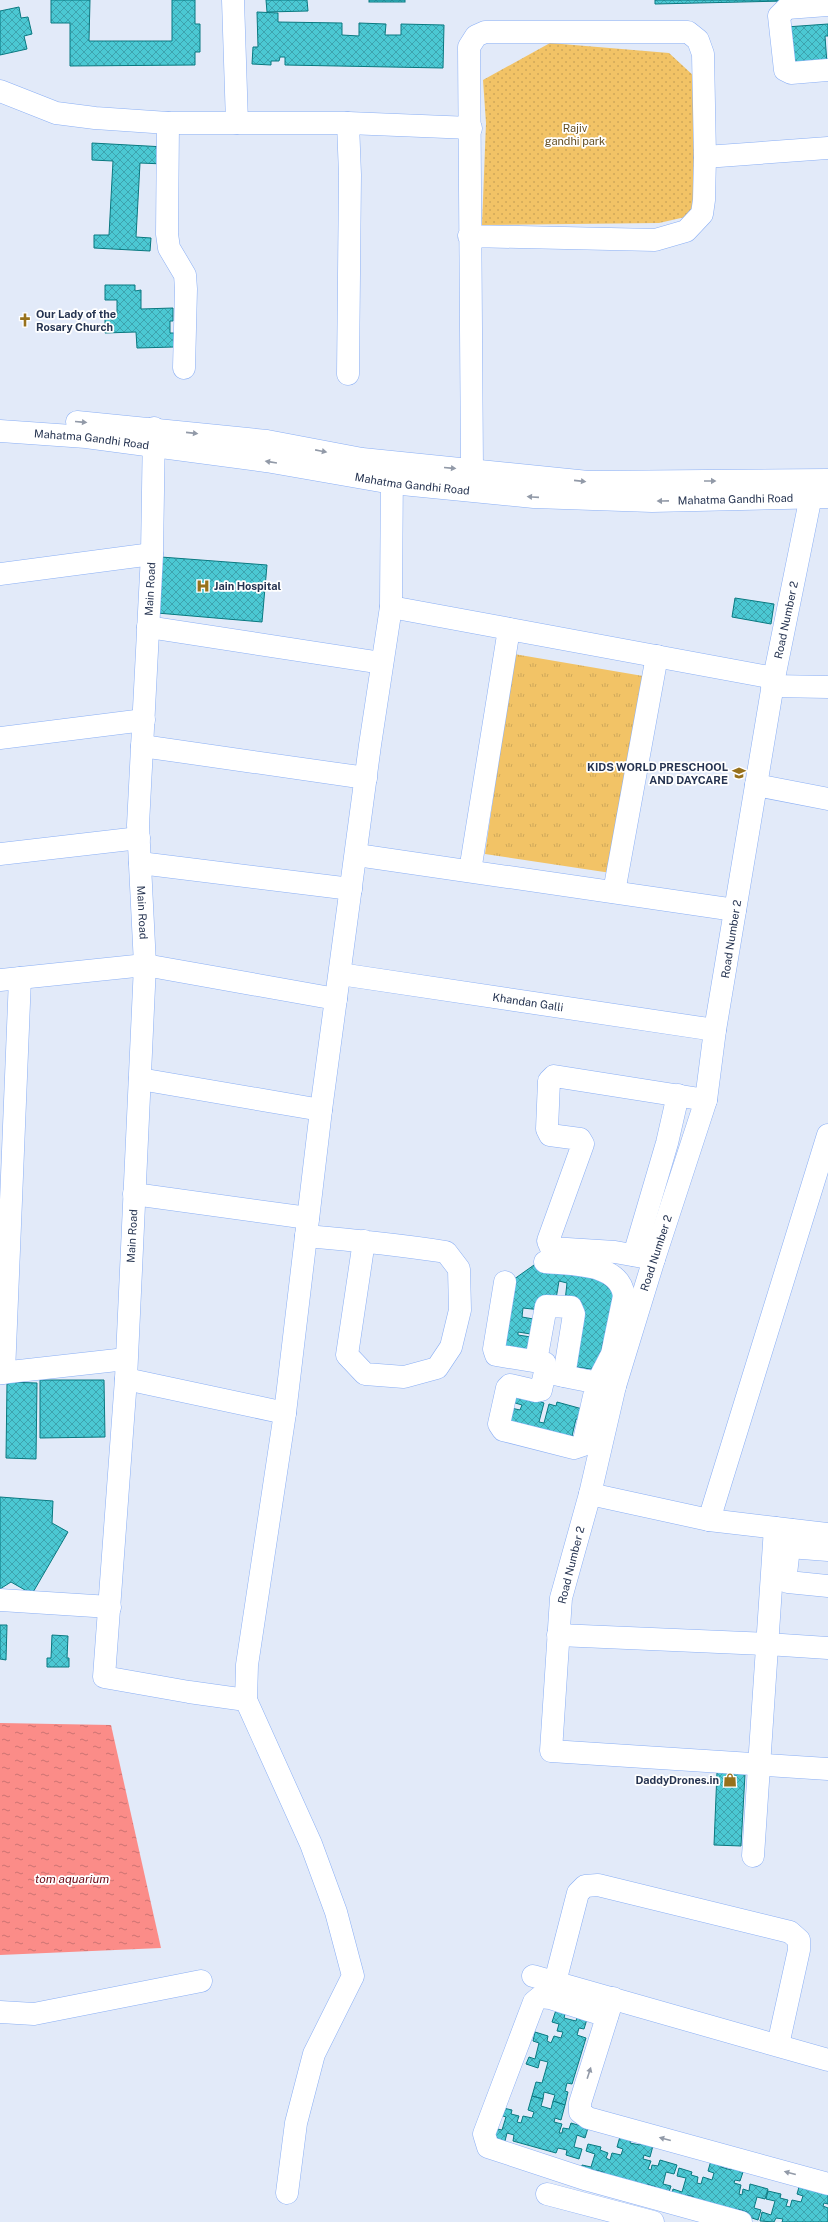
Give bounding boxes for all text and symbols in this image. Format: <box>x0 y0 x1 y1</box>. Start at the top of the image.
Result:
park label: Rajiv gandhi park <box>545 122 605 147</box>
place label: Our Lady of the Rosary Church <box>36 308 116 333</box>
church icon: Our Lady of the Rosary Church <box>17 312 33 328</box>
one-way arrow <box>75 419 87 426</box>
street label: Mahatma Gandhi Road <box>34 427 150 451</box>
one-way arrow <box>186 429 198 436</box>
one-way arrow <box>315 449 327 455</box>
one-way arrow <box>265 459 277 465</box>
one-way arrow <box>444 464 456 471</box>
street label: Mahatma Gandhi Road <box>354 471 470 497</box>
one-way arrow <box>574 478 586 484</box>
one-way arrow <box>704 478 717 484</box>
street label: Mahatma Gandhi Road <box>678 492 793 506</box>
one-way arrow <box>527 494 539 501</box>
one-way arrow <box>656 498 669 504</box>
street label: Main Road <box>143 562 157 616</box>
hospital icon: Jain Hospital <box>195 578 211 594</box>
place label: Jain Hospital <box>214 580 281 592</box>
street label: Road Number 2 <box>772 580 800 660</box>
place label: KIDS WORLD PRESCHOOL AND DAYCARE <box>587 761 728 786</box>
school or university icon: KIDS WORLD PRESCHOOL AND DAYCARE <box>731 765 747 781</box>
street label: Main Road <box>135 885 150 940</box>
street label: Road Number 2 <box>719 898 743 979</box>
street label: Khandan Galli <box>492 991 564 1013</box>
street label: Main Road <box>125 1209 139 1263</box>
street label: Road Number 2 <box>638 1213 674 1293</box>
street label: Road Number 2 <box>556 1525 587 1605</box>
shop icon: DaddyDrones.in <box>722 1772 738 1788</box>
place label: DaddyDrones.in <box>635 1774 719 1786</box>
water label: tom aquarium <box>35 1872 109 1886</box>
one-way arrow <box>586 2067 592 2079</box>
one-way arrow <box>659 2136 671 2142</box>
one-way arrow <box>784 2170 797 2176</box>

